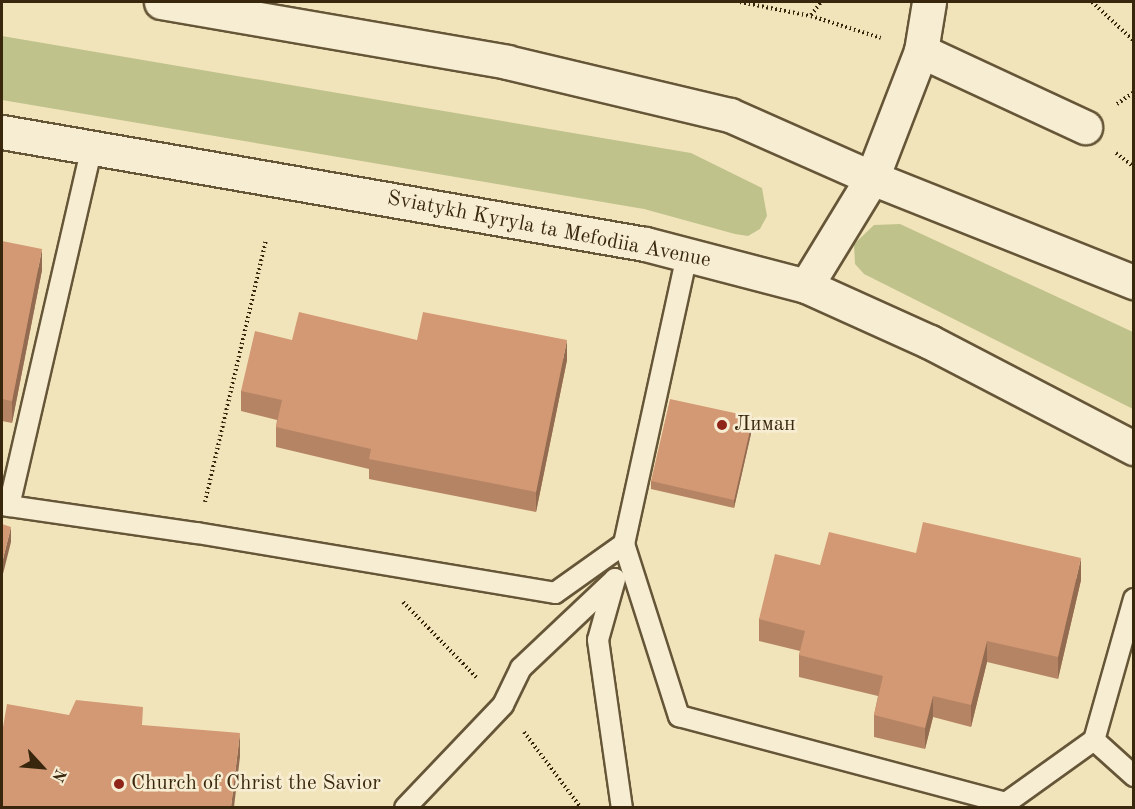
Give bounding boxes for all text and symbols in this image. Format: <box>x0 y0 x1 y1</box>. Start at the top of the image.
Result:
street label: Sviatykh Kyryla ta Mefodiia Avenue <box>385 186 713 274</box>
place label: Лиман <box>734 412 796 438</box>
marker: Лиман <box>715 418 729 432</box>
north arrow <box>12 737 72 797</box>
text: N <box>48 766 68 784</box>
place label: Church of Christ the Savior <box>131 771 381 797</box>
marker: Church of Christ the Savior <box>112 777 126 791</box>

